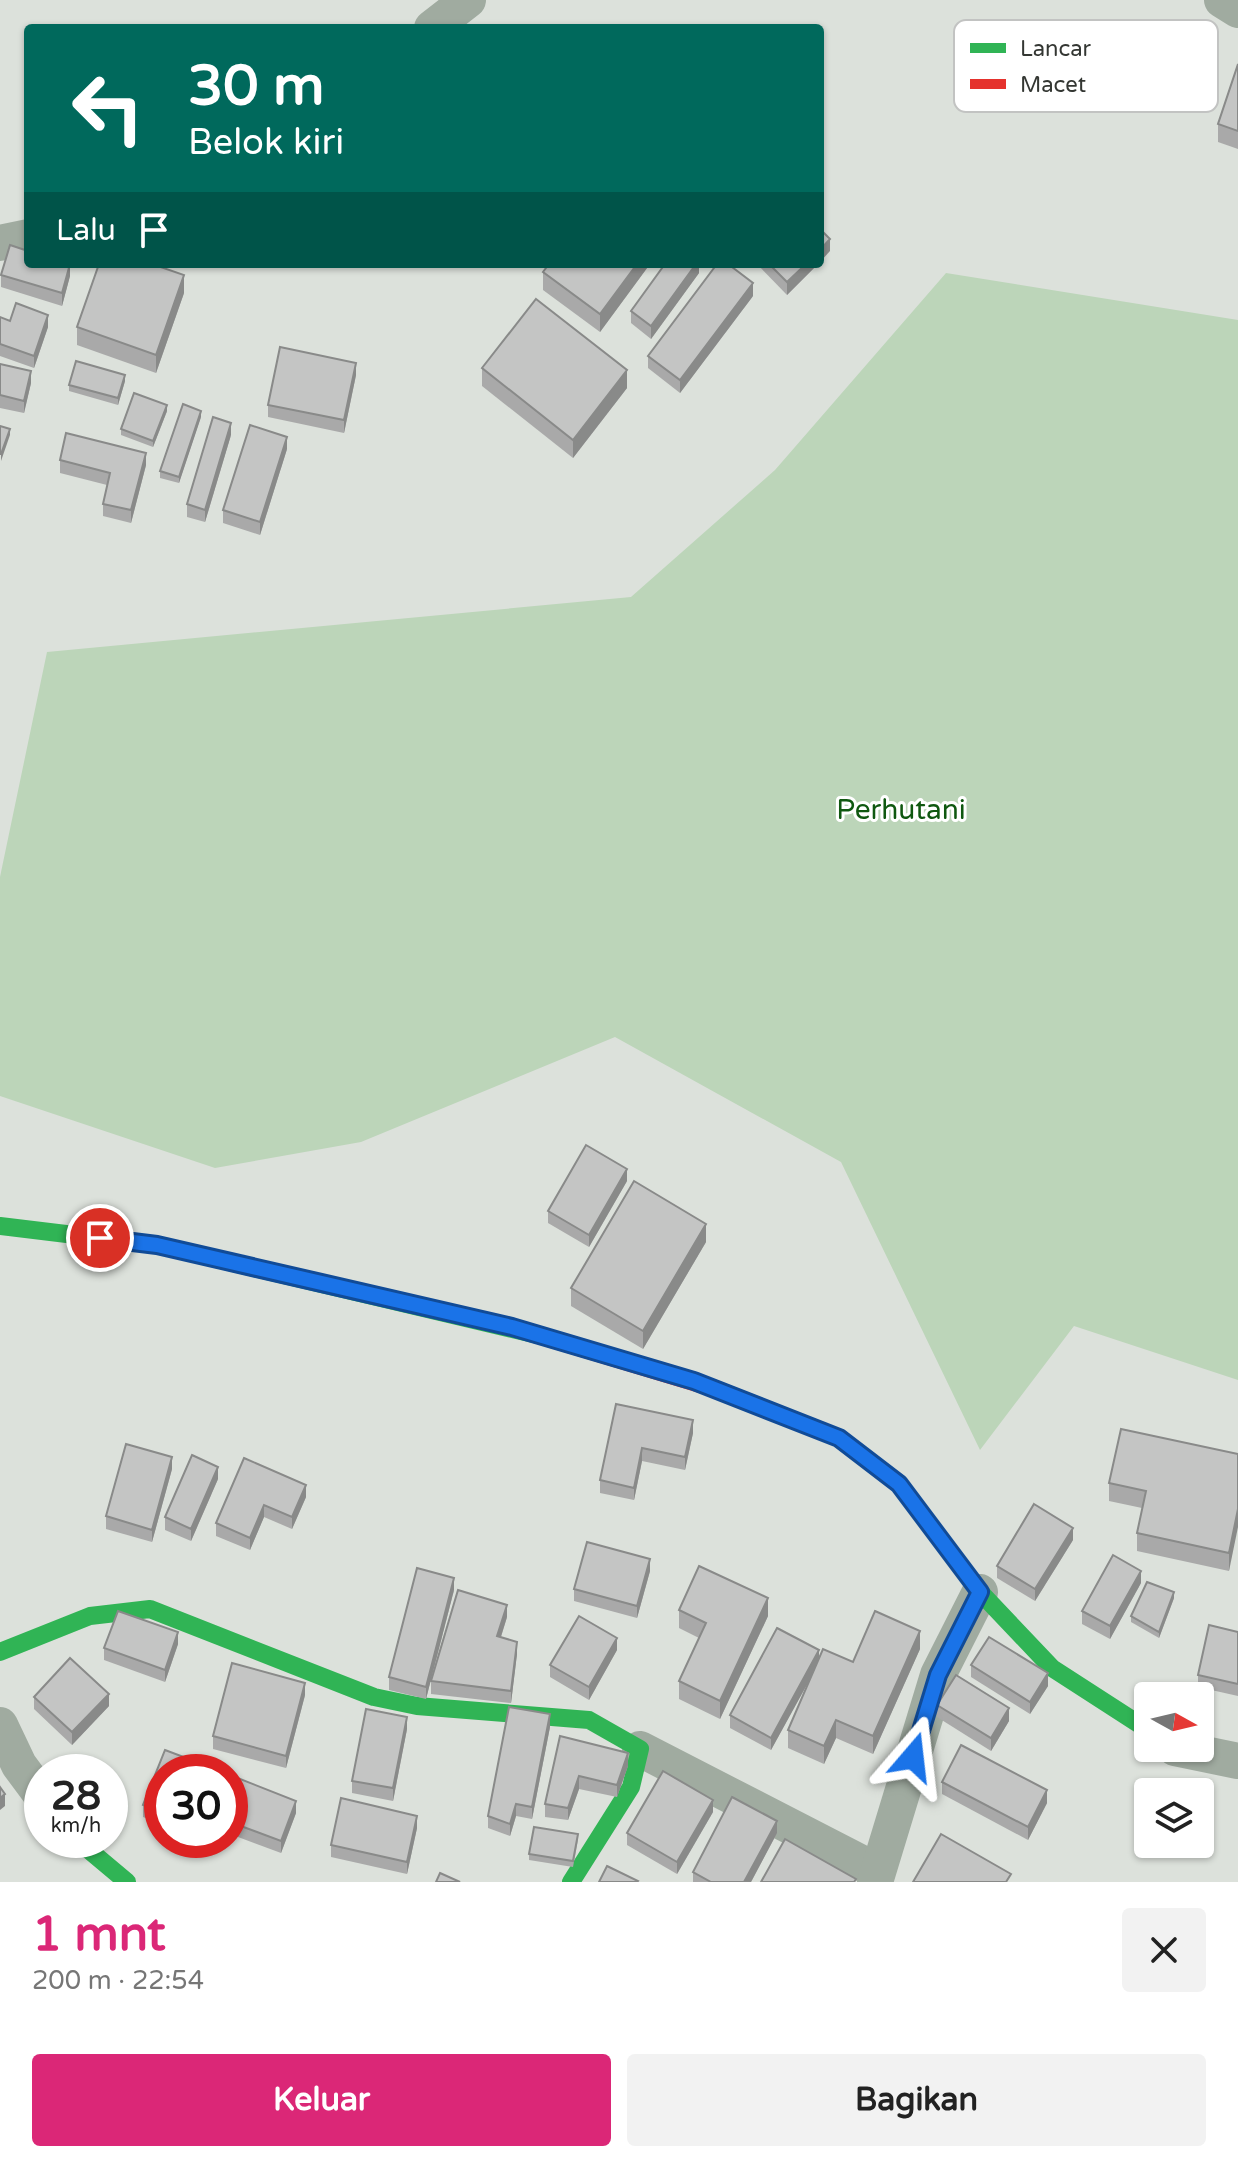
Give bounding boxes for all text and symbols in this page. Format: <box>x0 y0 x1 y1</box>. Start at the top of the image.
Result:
legend <box>954 20 1218 112</box>
text: Lancar <box>1020 36 1092 62</box>
text: 30 m <box>188 53 324 120</box>
icon: left <box>56 56 160 160</box>
text: Macet <box>1020 72 1086 98</box>
text: Belok kiri <box>188 121 344 164</box>
icon: arrive <box>132 208 176 252</box>
text: Lalu <box>56 212 116 249</box>
park label: Perhutani <box>836 793 966 827</box>
pin <box>66 1204 134 1272</box>
icon: arrive <box>78 1216 122 1260</box>
north arrow <box>1134 1682 1214 1762</box>
map controls <box>1134 1682 1214 1858</box>
position arrow <box>871 1715 955 1799</box>
speed limit sign: 30 <box>144 1754 248 1858</box>
text: 28 <box>51 1772 101 1820</box>
button: layers <box>1134 1778 1214 1858</box>
text: km/h <box>51 1814 101 1838</box>
text: 1 mnt <box>32 1906 166 1964</box>
button: close <box>1122 1908 1206 1992</box>
text: 200 m · 22:54 <box>32 1965 204 1996</box>
button: Keluar <box>32 2054 611 2146</box>
button: Bagikan <box>627 2054 1206 2146</box>

